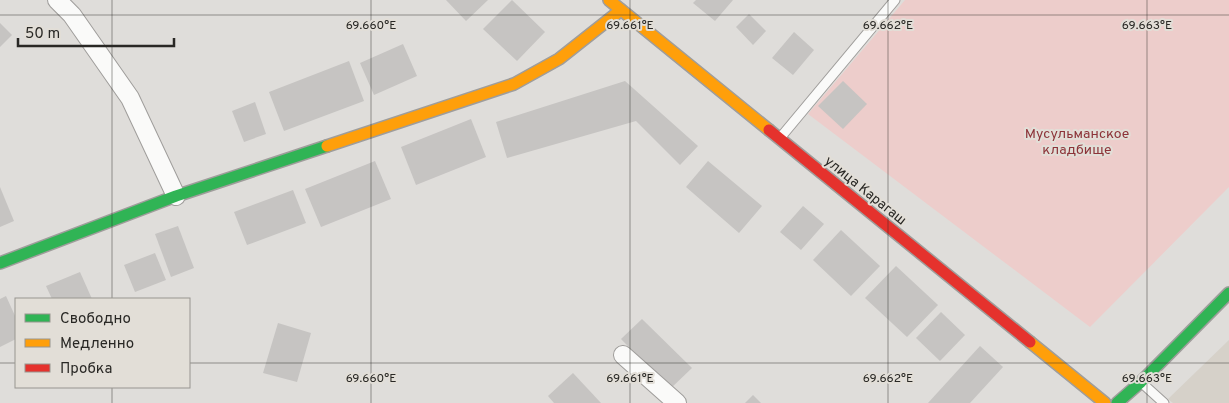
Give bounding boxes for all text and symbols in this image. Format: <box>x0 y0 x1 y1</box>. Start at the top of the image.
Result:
scale bar <box>18 15 174 47</box>
text: 69.660°E <box>346 18 396 34</box>
text: 69.661°E <box>606 18 654 34</box>
text: 69.662°E <box>863 18 913 34</box>
text: 69.663°E <box>1122 18 1172 34</box>
text: 50 m <box>25 25 60 44</box>
park label: Мусульманское кладбище <box>1025 126 1129 159</box>
street label: улица Карагаш <box>821 153 909 229</box>
legend <box>15 298 190 388</box>
text: Свободно <box>60 310 131 329</box>
text: Медленно <box>60 335 134 354</box>
text: Пробка <box>60 360 112 379</box>
text: 69.660°E <box>346 371 396 387</box>
text: 69.661°E <box>606 371 654 387</box>
text: 69.662°E <box>863 371 913 387</box>
text: 69.663°E <box>1122 371 1172 387</box>

